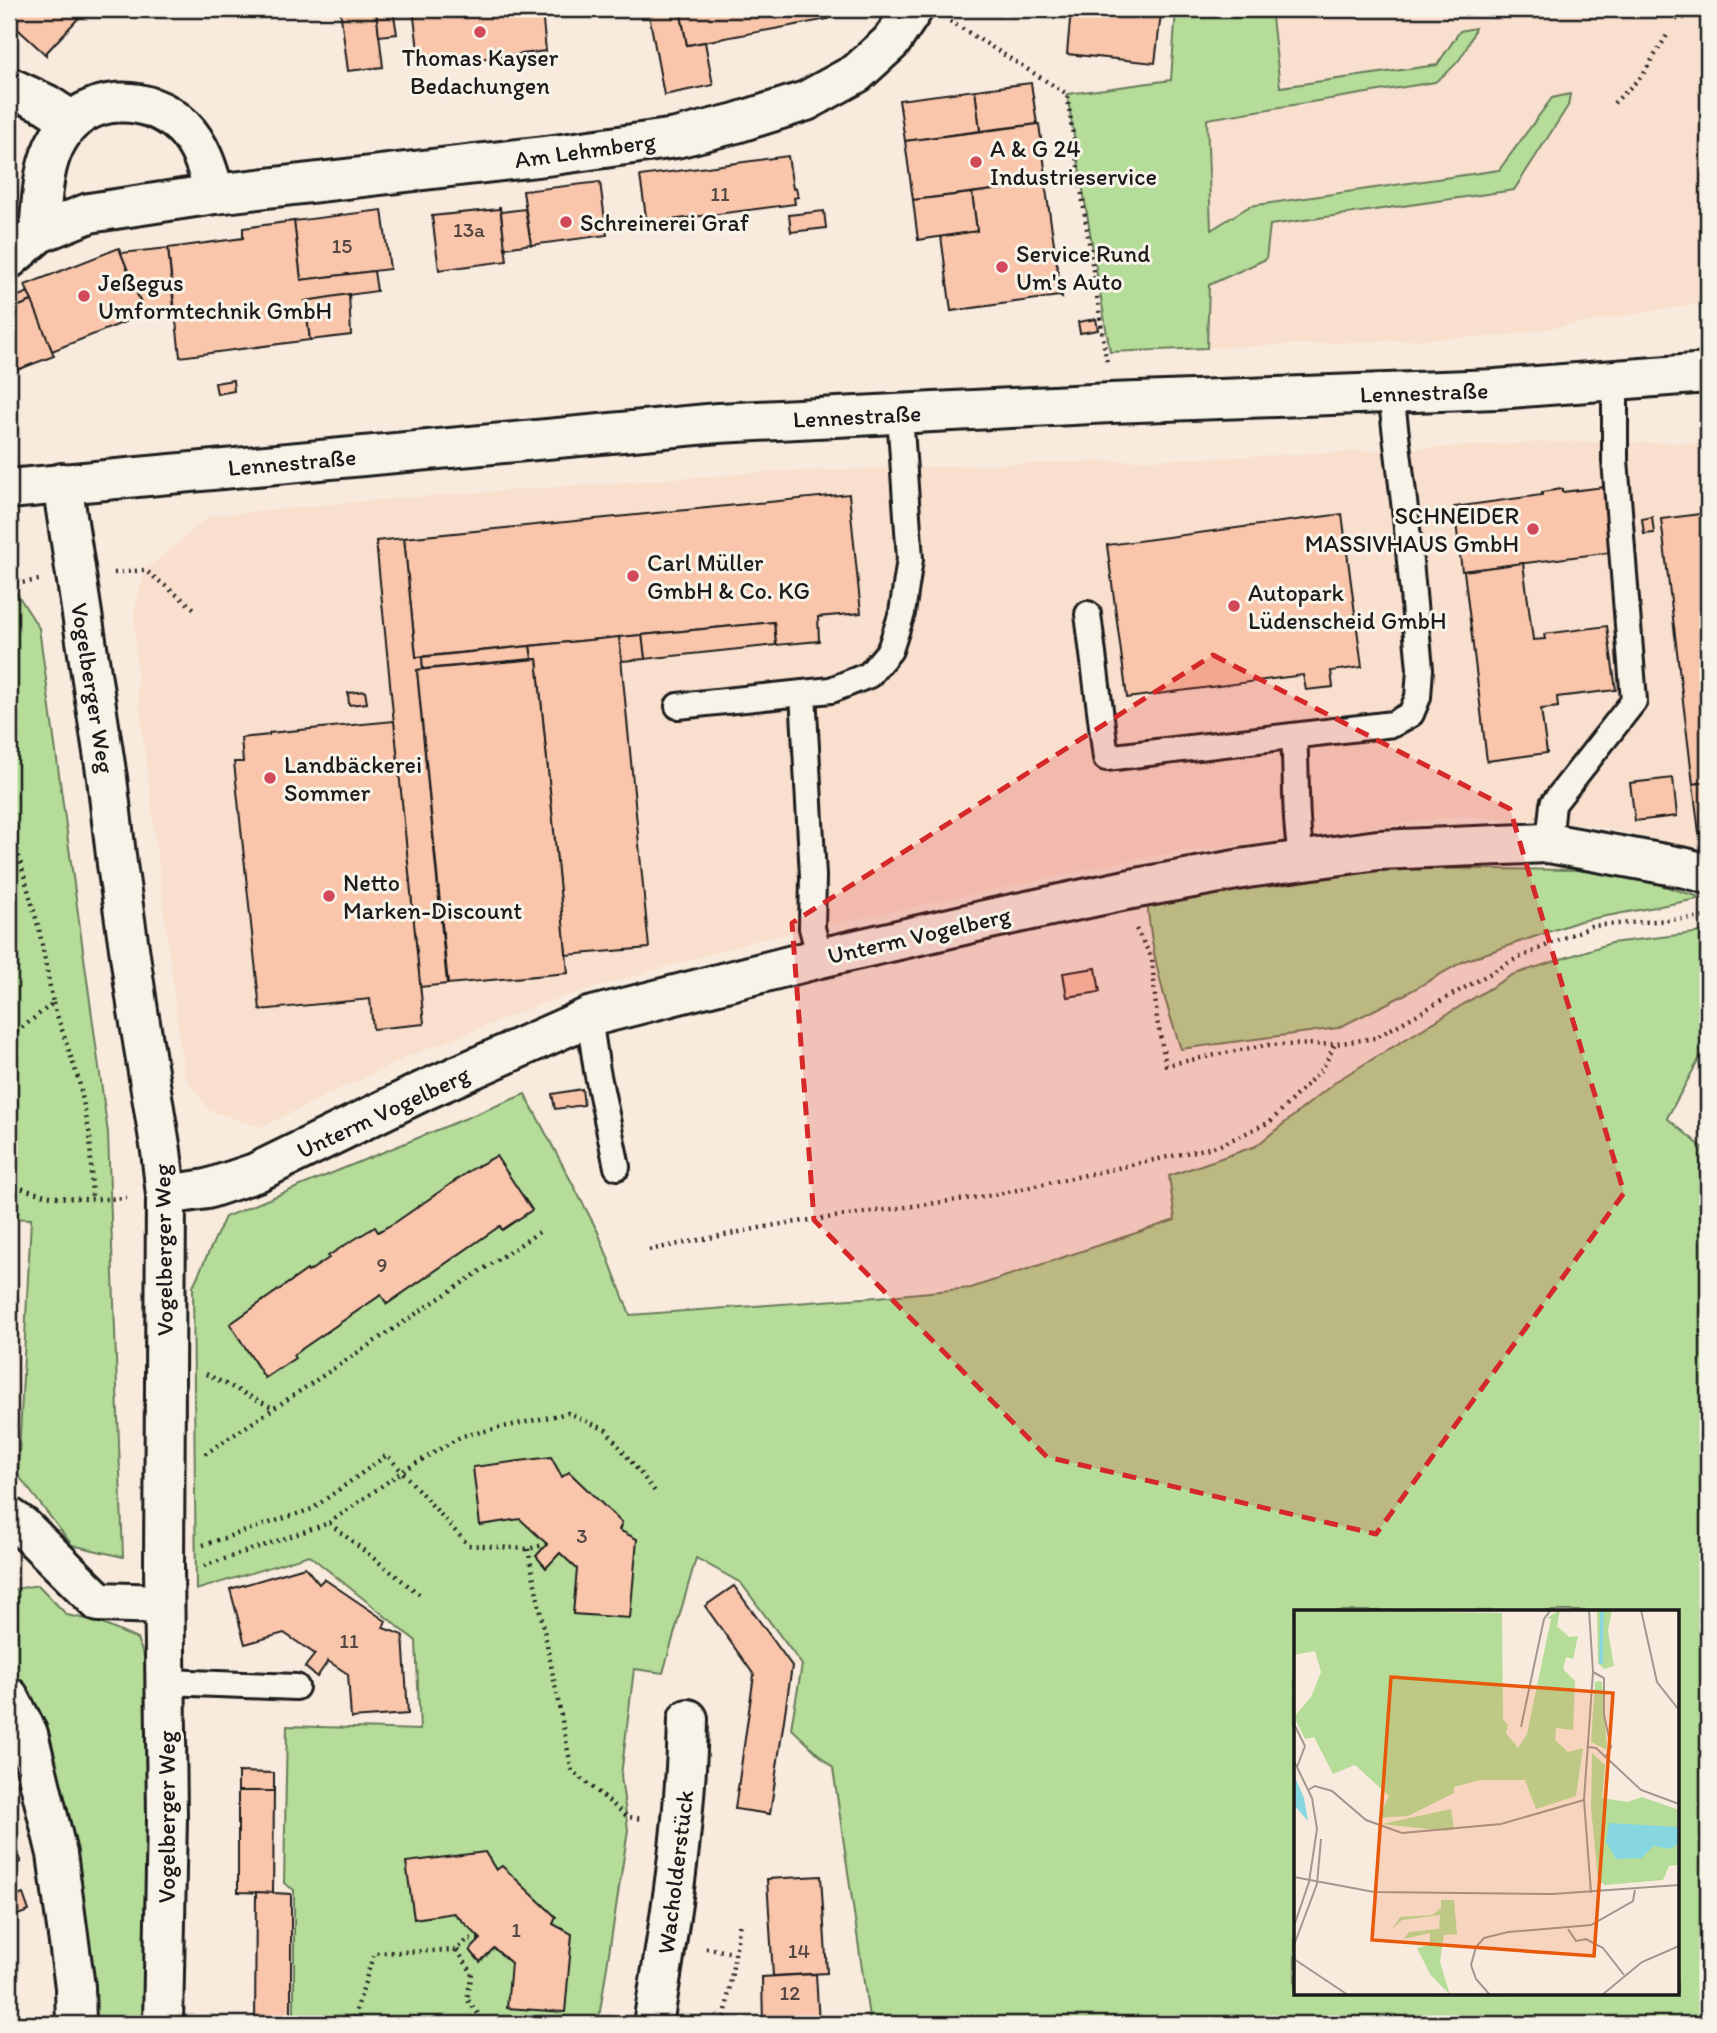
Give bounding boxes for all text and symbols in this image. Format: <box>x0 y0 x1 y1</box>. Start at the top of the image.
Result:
marker: Thomas Kayser Bedachungen <box>472 24 488 40</box>
place label: Thomas Kayser Bedachungen <box>402 43 559 100</box>
street label: Am Lehmberg <box>513 126 658 174</box>
place label: A & G 24 Industrieservice <box>990 134 1157 191</box>
marker: A & G 24 Industrieservice <box>968 154 984 170</box>
house number: 11 <box>710 181 730 206</box>
place label: Schreinerei Graf <box>580 208 750 237</box>
marker: Schreinerei Graf <box>558 214 574 230</box>
house number: 13a <box>453 217 485 242</box>
house number: 15 <box>332 233 352 258</box>
place label: Service Rund Um's Auto <box>1016 239 1150 296</box>
marker: Service Rund Um's Auto <box>994 259 1010 275</box>
place label: Jeßegus Umformtechnik GmbH <box>98 268 332 325</box>
marker: Jeßegus Umformtechnik GmbH <box>76 288 92 304</box>
street label: Lennestraße <box>1359 375 1489 409</box>
street label: Lennestraße <box>792 398 922 434</box>
street label: Lennestraße <box>227 442 357 482</box>
place label: SCHNEIDER MASSIVHAUS GmbH <box>1305 501 1519 558</box>
marker: SCHNEIDER MASSIVHAUS GmbH <box>1525 521 1541 537</box>
place label: Carl Müller GmbH & Co. KG <box>647 548 810 605</box>
marker: Carl Müller GmbH & Co. KG <box>625 568 641 584</box>
place label: Autopark Lüdenscheid GmbH <box>1248 578 1447 635</box>
marker: Autopark Lüdenscheid GmbH <box>1226 598 1242 614</box>
street label: Vogelberger Weg <box>65 601 121 776</box>
place label: Landbäckerei Sommer <box>284 750 422 807</box>
marker: Landbäckerei Sommer <box>262 770 278 786</box>
place label: Netto Marken-Discount <box>343 868 522 925</box>
marker: Netto Marken-Discount <box>321 888 337 904</box>
street label: Unterm Vogelberg <box>825 900 1014 970</box>
street label: Unterm Vogelberg <box>292 1059 475 1165</box>
street label: Vogelberger Weg <box>147 1163 179 1336</box>
house number: 9 <box>377 1252 387 1277</box>
house number: 3 <box>576 1523 588 1548</box>
inset map <box>1294 1610 1678 1994</box>
house number: 11 <box>339 1628 359 1653</box>
street label: Vogelberger Weg <box>152 1730 181 1903</box>
street label: Wacholderstück <box>651 1788 700 1956</box>
house number: 1 <box>511 1917 521 1942</box>
house number: 14 <box>788 1938 811 1963</box>
house number: 12 <box>780 1980 800 2005</box>

